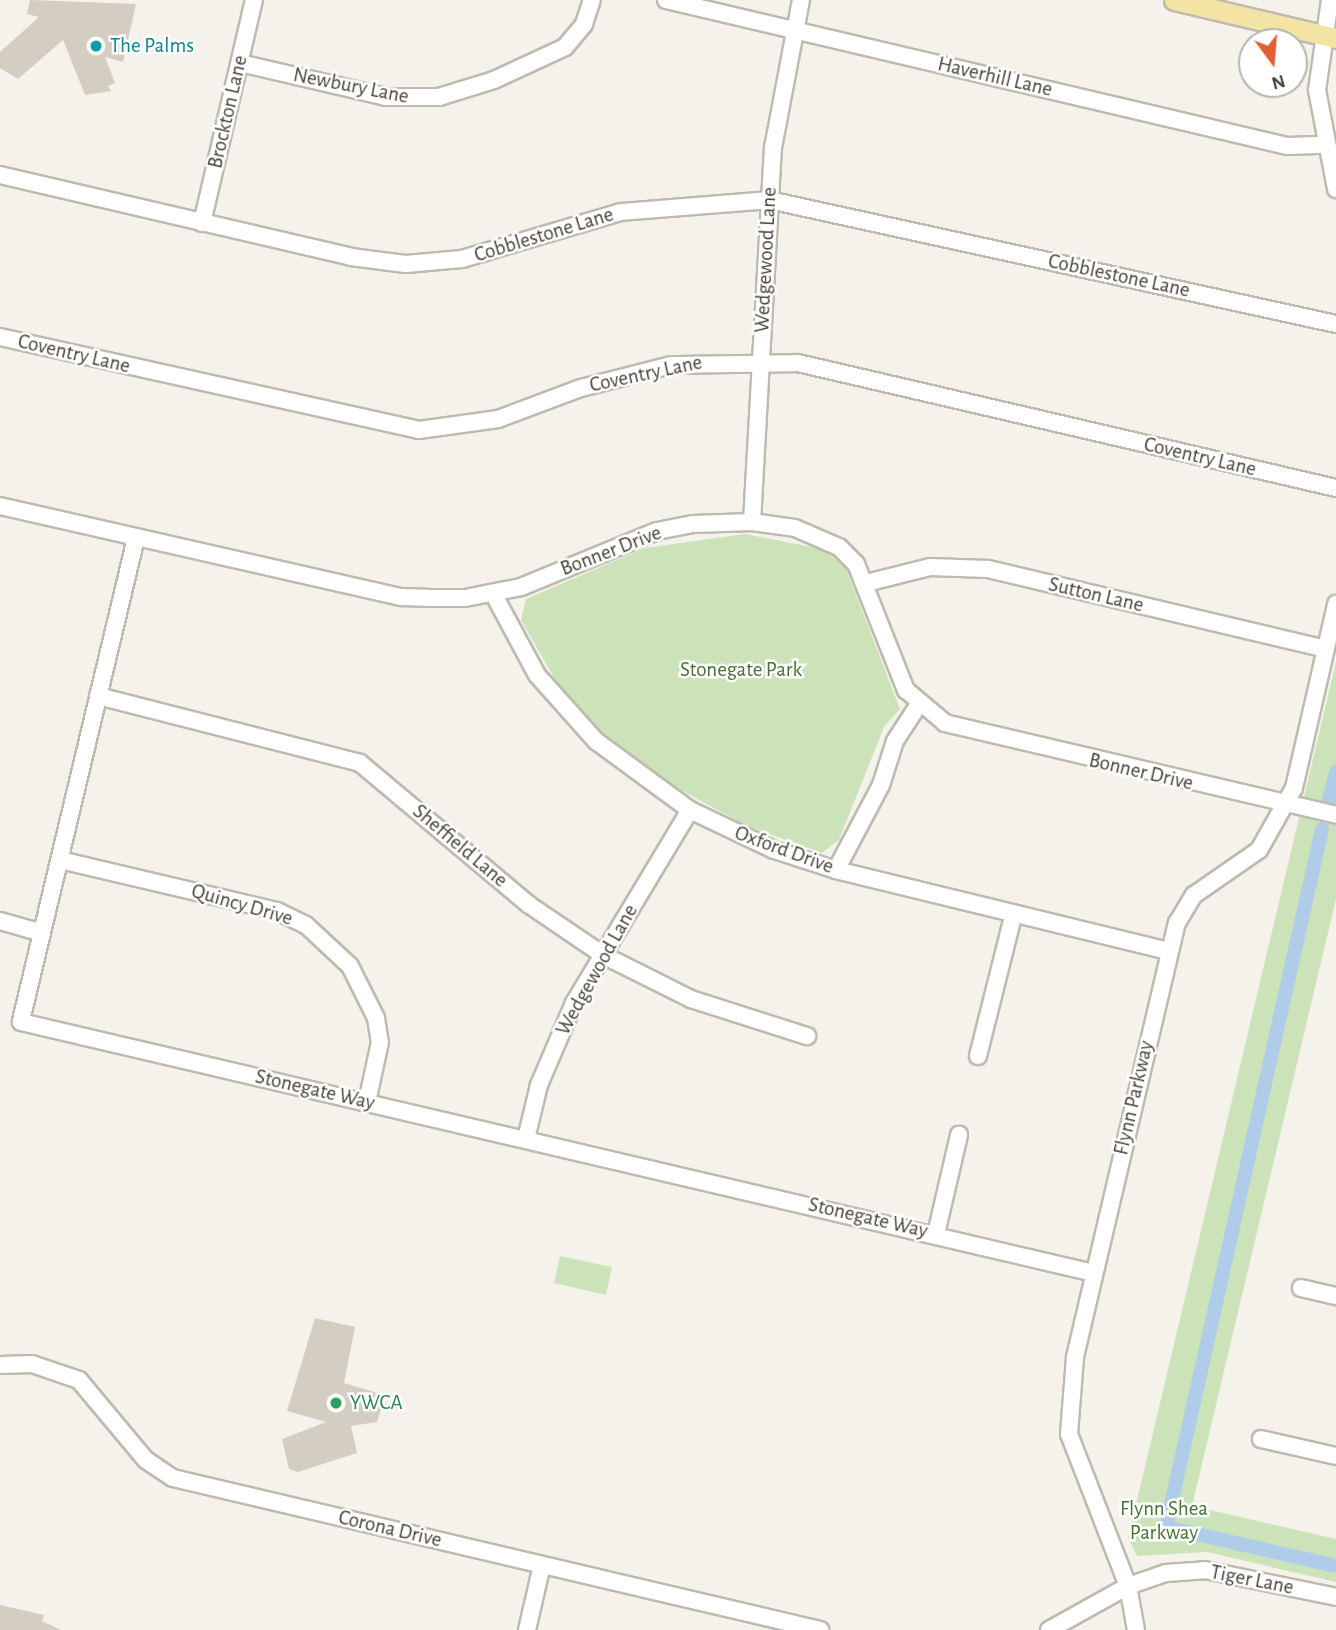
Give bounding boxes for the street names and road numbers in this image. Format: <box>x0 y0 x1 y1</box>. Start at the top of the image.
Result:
street label: Haverhill Lane <box>935 52 1055 102</box>
street label: Brockton Lane <box>203 53 253 171</box>
street label: Newbury Lane <box>291 62 411 110</box>
street label: Wedgewood Lane <box>750 187 782 333</box>
street label: Cobblestone Lane <box>471 202 617 268</box>
street label: Cobblestone Lane <box>1046 249 1192 303</box>
street label: Coventry Lane <box>15 329 133 379</box>
street label: Coventry Lane <box>587 350 705 398</box>
street label: Coventry Lane <box>1141 432 1259 482</box>
street label: Bonner Drive <box>557 520 665 582</box>
street label: Sutton Lane <box>1046 572 1146 618</box>
street label: Bonner Drive <box>1086 748 1196 796</box>
street label: Sheffield Lane <box>407 799 513 893</box>
street label: Oxford Drive <box>731 820 837 880</box>
street label: Quincy Drive <box>188 879 296 931</box>
street label: Wedgewood Lane <box>551 900 643 1040</box>
street label: Flynn Parkway <box>1109 1038 1159 1158</box>
street label: Stonegate Way <box>253 1064 377 1116</box>
street label: Stonegate Way <box>806 1192 930 1244</box>
street label: Corona Drive <box>336 1505 444 1553</box>
street label: Tiger Lane <box>1208 1560 1296 1600</box>

